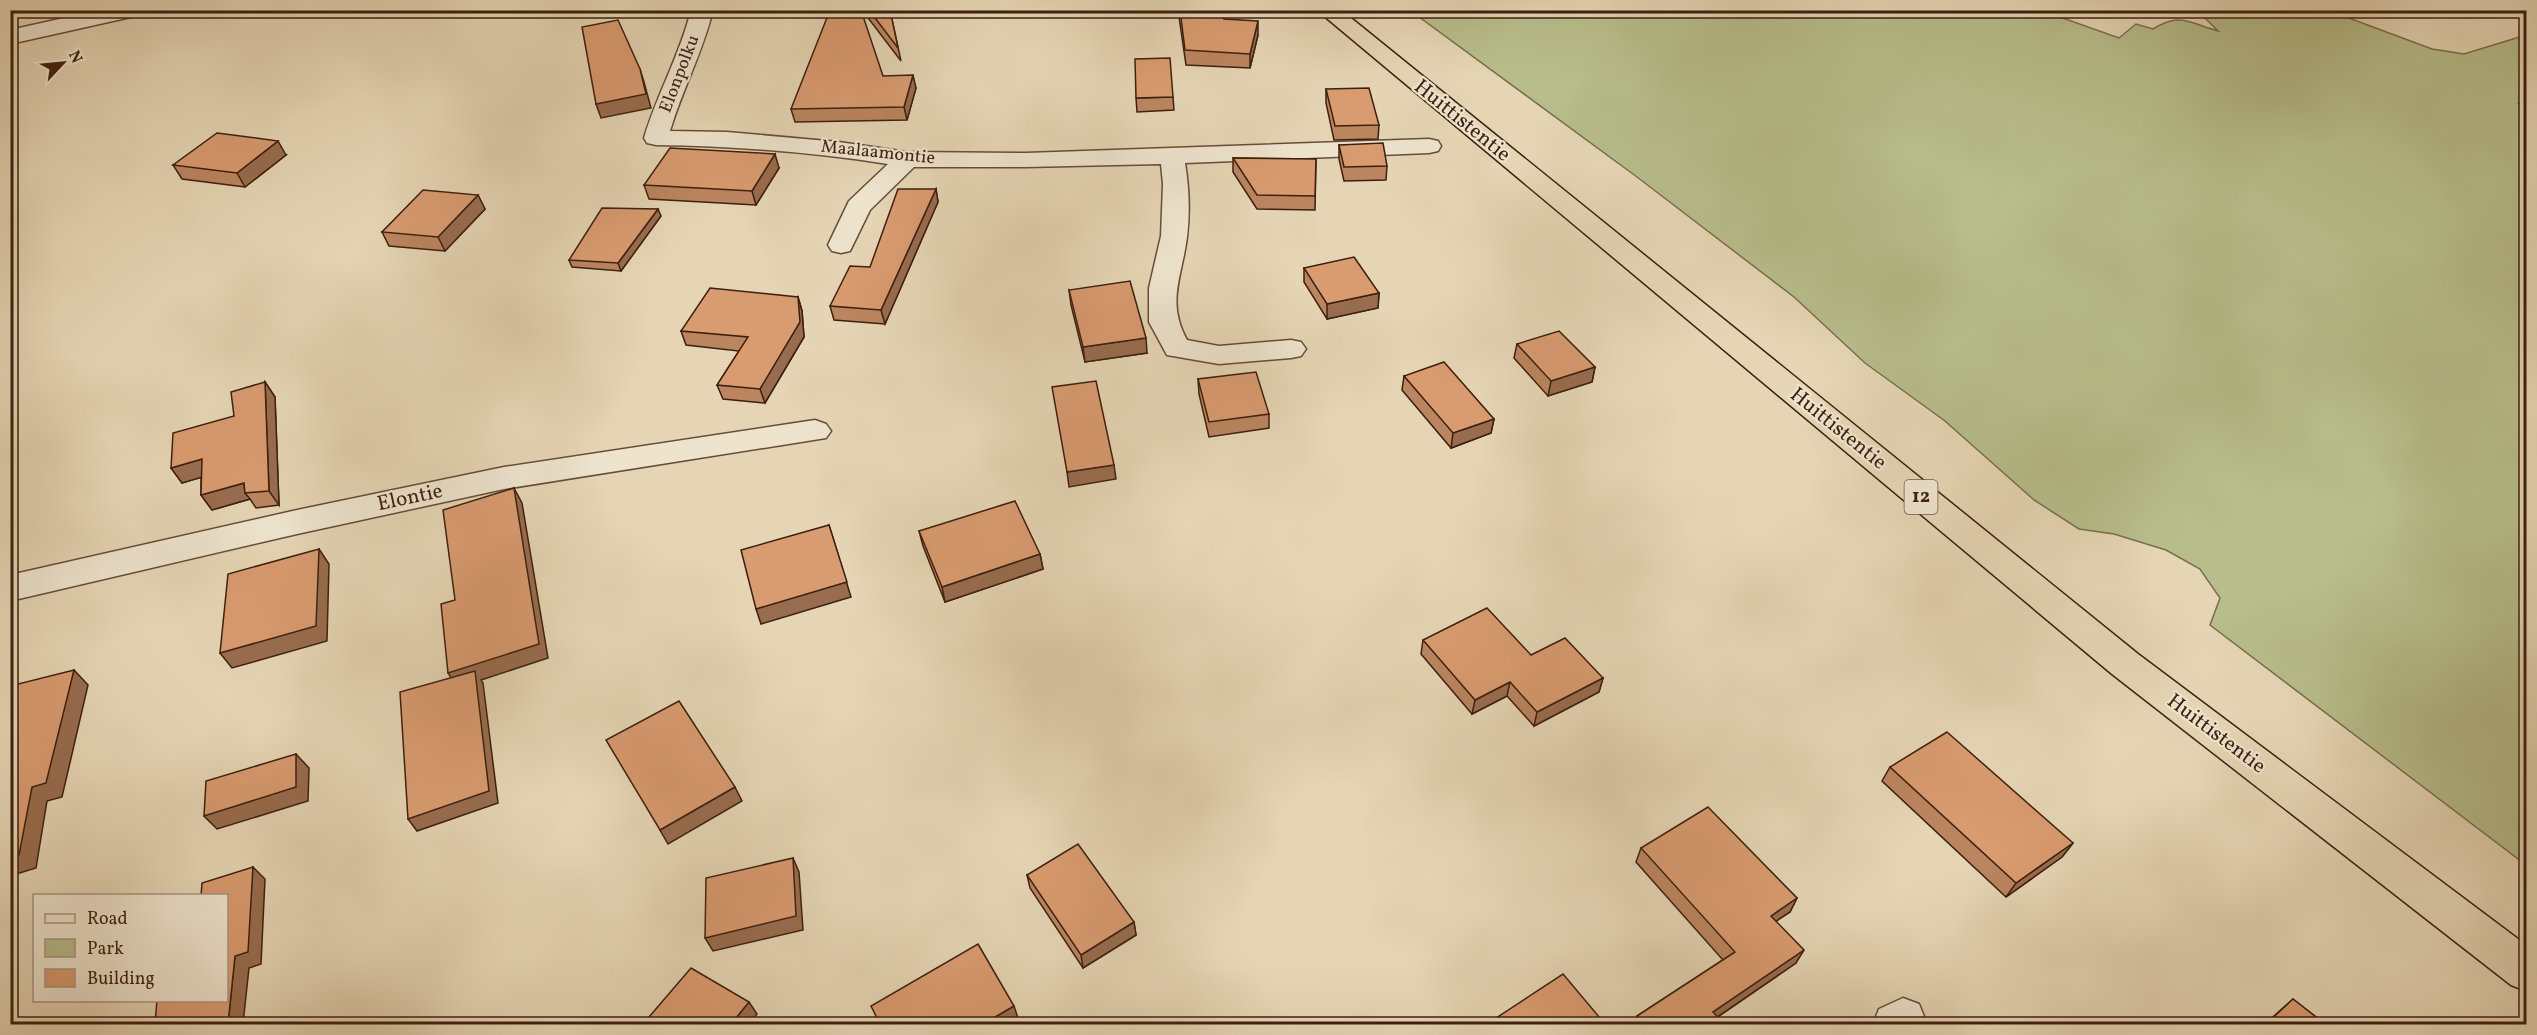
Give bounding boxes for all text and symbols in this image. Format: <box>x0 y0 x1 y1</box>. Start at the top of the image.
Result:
street label: Elonpolku <box>654 31 706 117</box>
north arrow <box>33 33 93 93</box>
text: N <box>62 47 87 68</box>
street label: Huittistentie <box>1407 73 1517 169</box>
street label: Maalaamontie <box>820 135 936 171</box>
street label: Huittistentie <box>1783 381 1893 477</box>
street label: Elontie <box>375 477 445 519</box>
road number: 12 <box>1904 480 1938 514</box>
street label: Huittistentie <box>2161 687 2272 781</box>
legend <box>33 894 228 1002</box>
text: Road <box>87 907 128 932</box>
text: Park <box>87 937 124 962</box>
text: Building <box>87 967 155 992</box>

